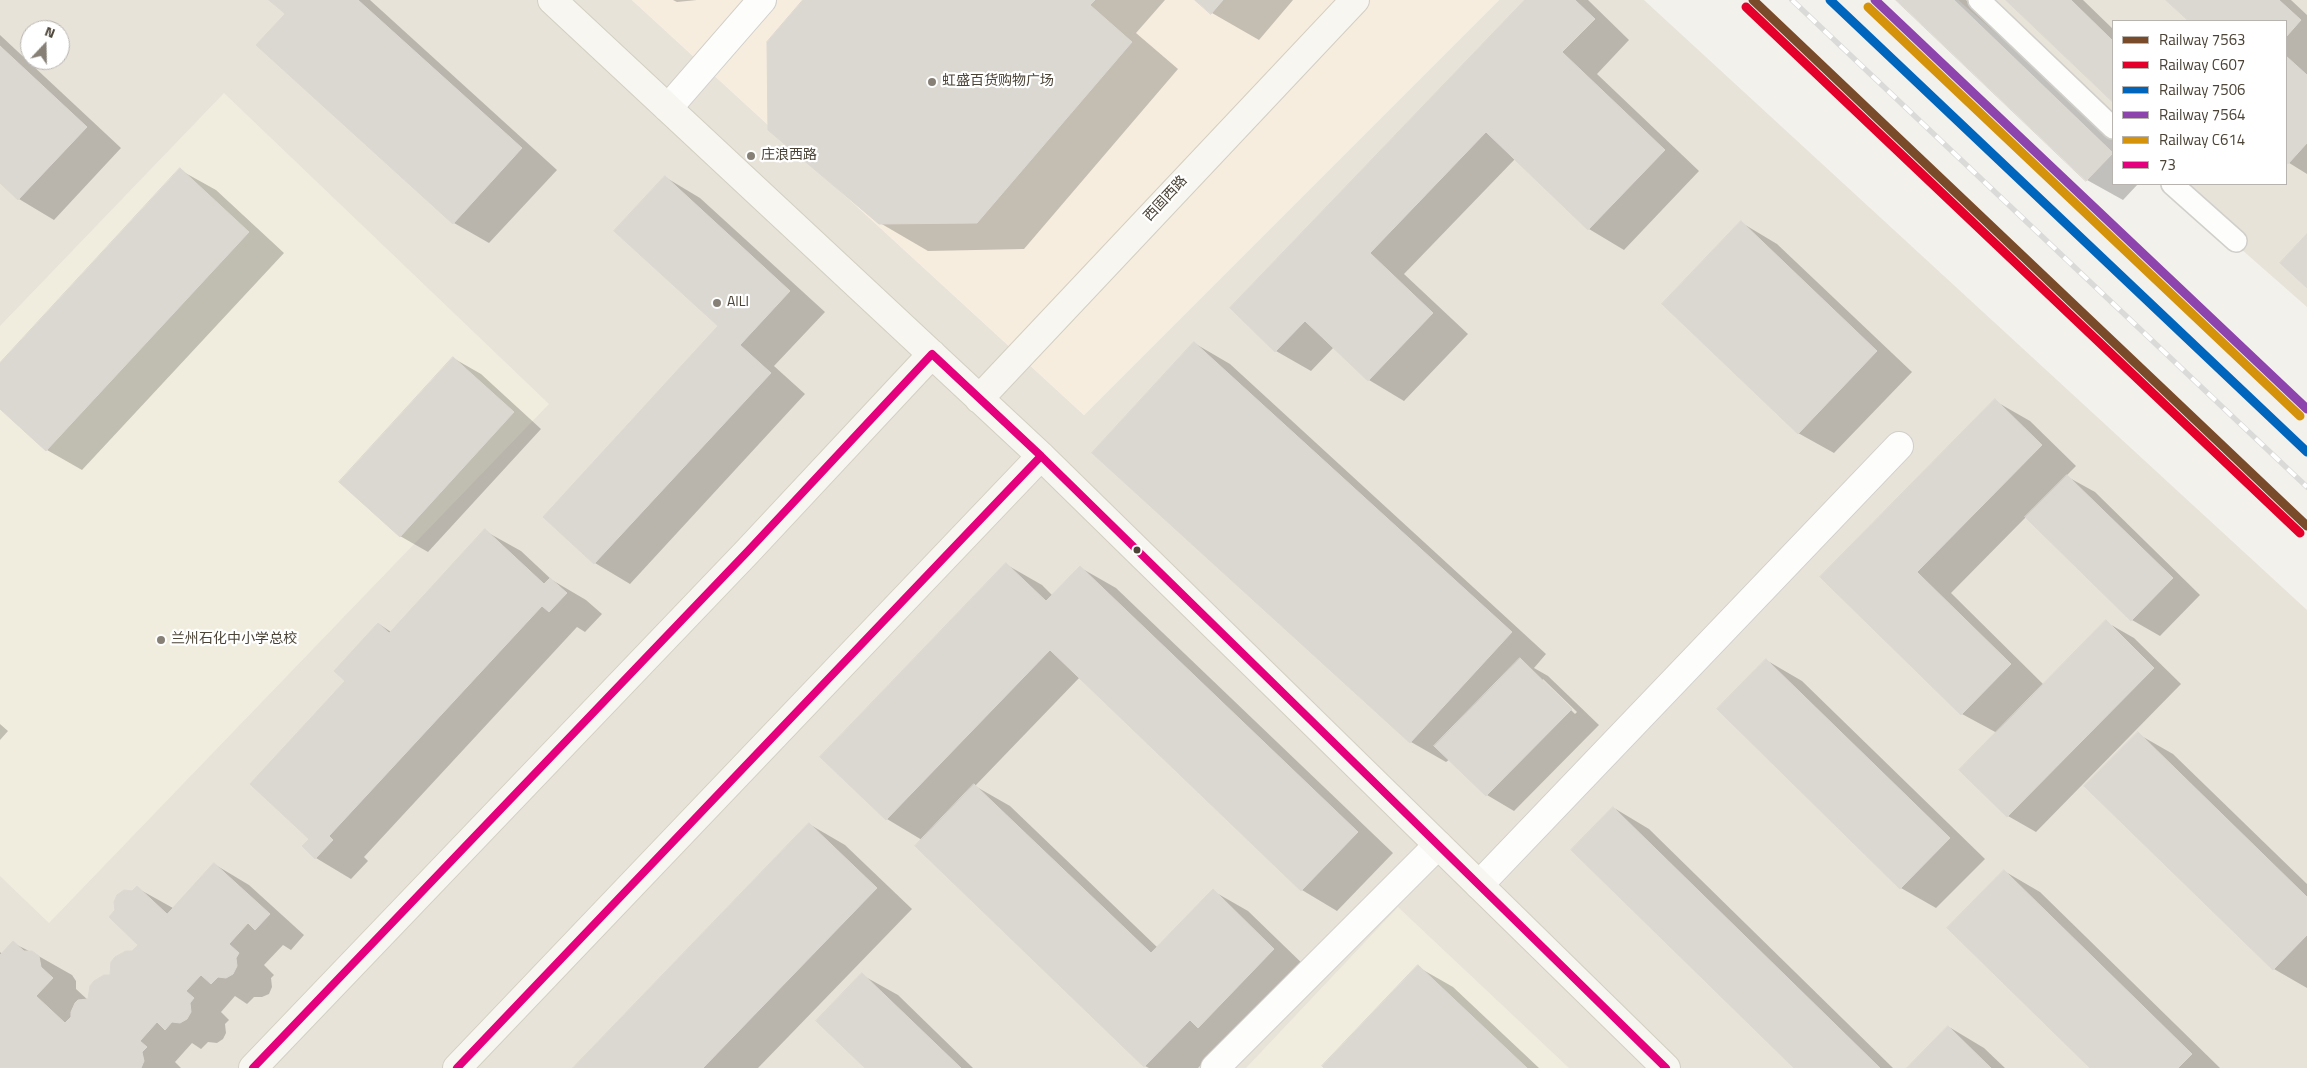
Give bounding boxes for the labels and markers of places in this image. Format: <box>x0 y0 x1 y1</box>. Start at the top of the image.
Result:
place label: 虹盛百货购物广场 <box>942 74 1054 90</box>
marker: 虹盛百货购物广场 <box>926 76 938 88</box>
place label: 庄浪西路 <box>761 148 817 164</box>
marker: 庄浪西路 <box>745 150 757 162</box>
place label: AILI <box>727 295 749 311</box>
marker: AILI <box>711 297 723 309</box>
unlabelled marker <box>1132 545 1142 555</box>
place label: 兰州石化中小学总校 <box>171 632 297 648</box>
marker: 兰州石化中小学总校 <box>155 634 167 646</box>

